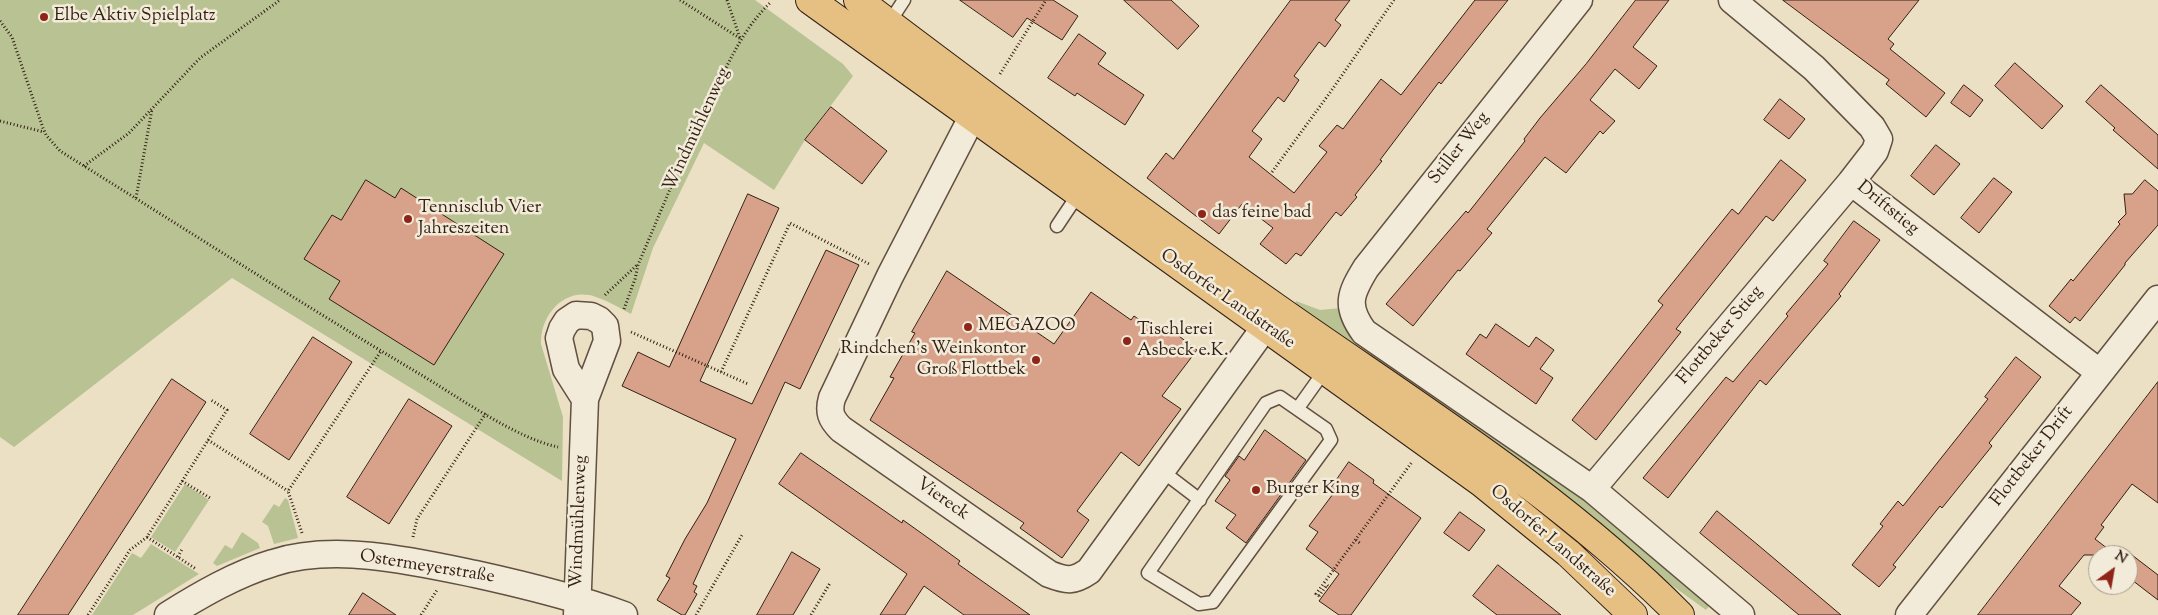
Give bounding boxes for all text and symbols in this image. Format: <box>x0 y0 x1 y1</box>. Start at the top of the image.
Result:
place label: Elbe Aktiv Spielplatz <box>54 6 216 28</box>
marker: Elbe Aktiv Spielplatz <box>38 11 50 23</box>
street label: Windmühlenweg <box>660 65 736 195</box>
street label: Stiller Weg <box>1425 108 1495 190</box>
street label: Driftstieg <box>1851 177 1923 241</box>
place label: Tennisclub Vier Jahreszeiten <box>418 198 541 240</box>
place label: das feine bad <box>1212 203 1311 225</box>
marker: das feine bad <box>1196 208 1208 220</box>
marker: Tennisclub Vier Jahreszeiten <box>402 213 414 225</box>
street label: Osdorfer Landstraße <box>1155 245 1299 355</box>
street label: Flottbeker Stieg <box>1673 282 1769 390</box>
place label: MEGAZOO <box>978 316 1076 338</box>
place label: Tischlerei Asbeck e.K. <box>1137 320 1228 362</box>
marker: MEGAZOO <box>962 321 974 333</box>
marker: Tischlerei Asbeck e.K. <box>1121 335 1133 347</box>
place label: Rindchen's Weinkontor Groß Flottbek <box>841 339 1026 382</box>
marker: Rindchen's Weinkontor Groß Flottbek <box>1030 354 1042 366</box>
street label: Flottbeker Drift <box>1987 402 2079 512</box>
street label: Windmühlenweg <box>567 455 593 589</box>
street label: Viereck <box>911 474 973 526</box>
place label: Burger King <box>1266 479 1360 501</box>
street label: Osdorfer Landstraße <box>1485 481 1619 603</box>
marker: Burger King <box>1250 484 1262 496</box>
north arrow <box>2088 545 2138 595</box>
street label: Ostermeyerstraße <box>358 547 496 589</box>
text: N <box>2110 547 2130 570</box>

